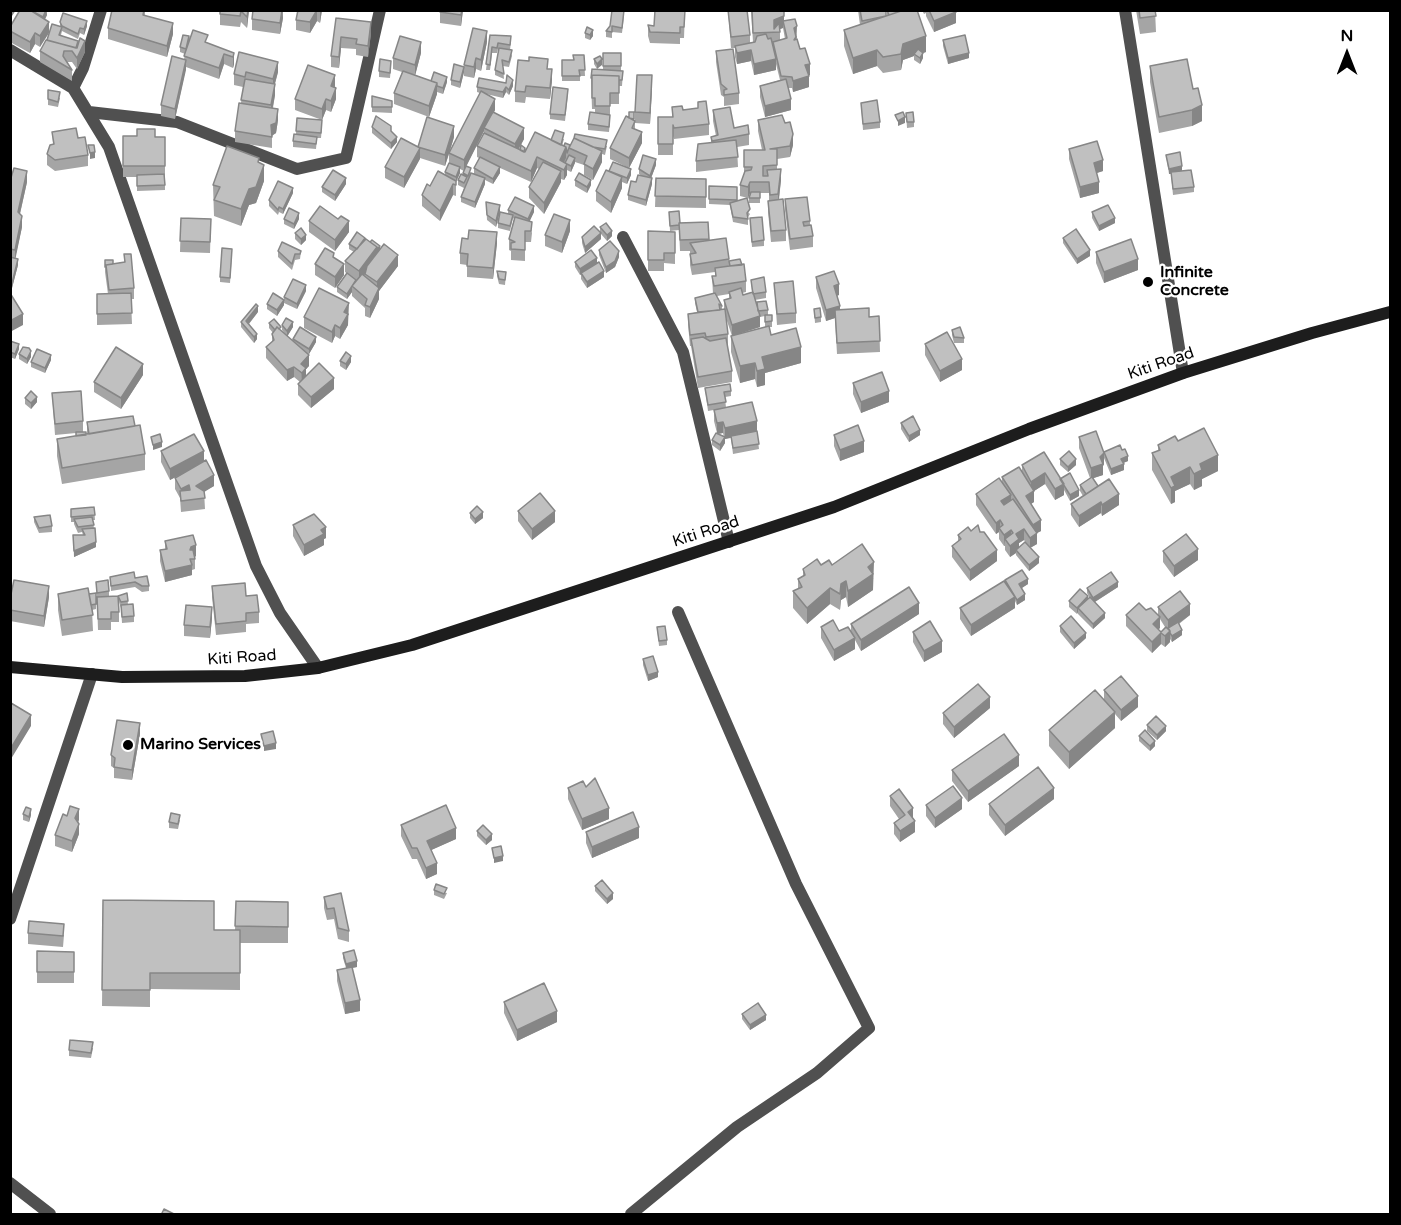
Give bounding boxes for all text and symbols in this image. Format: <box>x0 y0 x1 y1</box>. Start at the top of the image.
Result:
north arrow <box>1317 24 1377 84</box>
text: N <box>1341 26 1353 46</box>
place label: Infinite Concrete <box>1160 263 1229 301</box>
marker: Infinite Concrete <box>1141 275 1155 289</box>
street label: Kiti Road <box>1125 344 1197 384</box>
street label: Kiti Road <box>670 512 742 552</box>
street label: Kiti Road <box>207 646 277 670</box>
place label: Marino Services <box>140 735 261 755</box>
marker: Marino Services <box>121 738 135 752</box>

